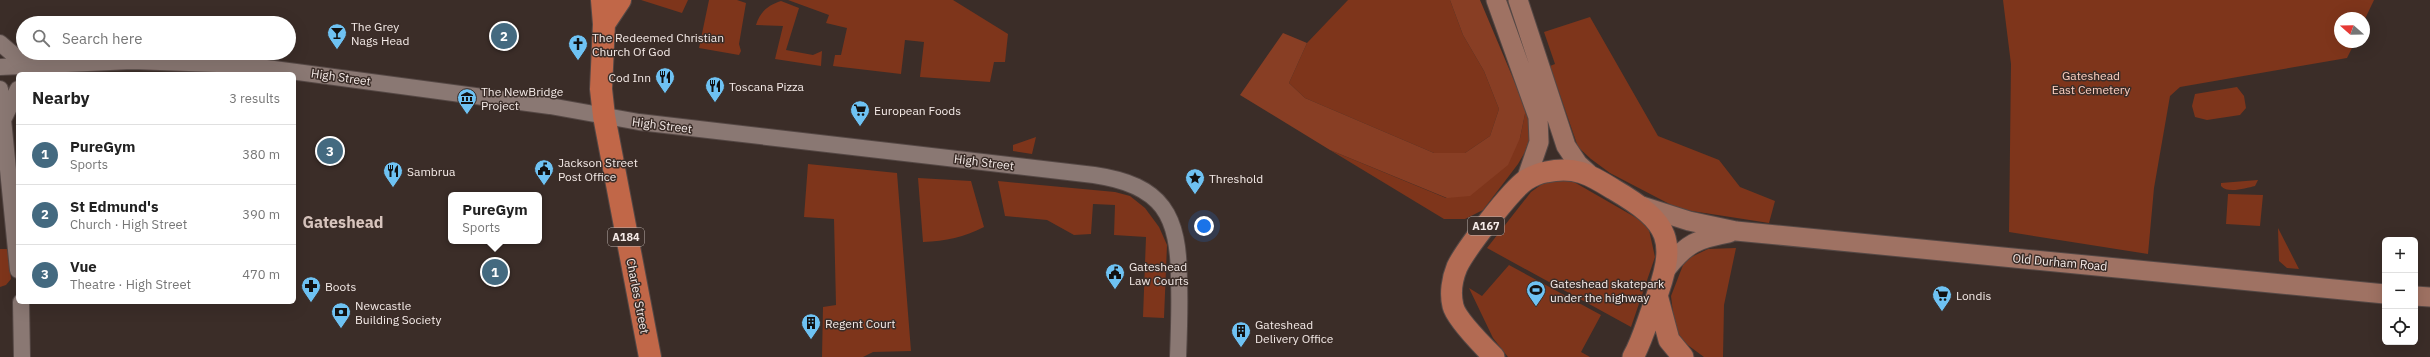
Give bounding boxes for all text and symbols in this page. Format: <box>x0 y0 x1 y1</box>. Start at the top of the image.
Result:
north arrow <box>2334 12 2370 48</box>
search box <box>16 16 296 60</box>
place label: The Grey Nags Head <box>351 19 409 48</box>
pin: 2 <box>491 21 517 51</box>
bar icon: The Grey Nags Head <box>326 22 348 50</box>
icon: search <box>30 27 52 49</box>
text: Search here <box>62 29 142 48</box>
place label: The Redeemed Christian Church Of God <box>592 30 724 59</box>
church icon: The Redeemed Christian Church Of God <box>567 33 589 61</box>
street label: High Street <box>310 65 372 89</box>
restaurant icon: Cod Inn <box>654 66 676 94</box>
park label: Gateshead East Cemetery <box>2052 68 2130 97</box>
place label: Cod Inn <box>609 70 651 85</box>
restaurant icon: Toscana Pizza <box>704 75 726 103</box>
place label: Toscana Pizza <box>729 79 805 94</box>
place label: The NewBridge Project <box>481 84 564 113</box>
text: Nearby <box>32 87 90 109</box>
museum icon: The NewBridge Project <box>456 87 478 115</box>
text: 3 results <box>229 90 280 107</box>
supermarket icon: European Foods <box>849 99 871 127</box>
place label: European Foods <box>874 103 961 118</box>
street label: High Street <box>631 114 693 136</box>
pin: 3 <box>317 136 343 166</box>
text: PureGym <box>70 137 135 156</box>
text: 1 <box>41 146 49 163</box>
text: 380 m <box>242 146 280 163</box>
street label: High Street <box>953 151 1015 173</box>
place label: Jackson Street Post Office <box>558 155 638 184</box>
text: Sports <box>70 156 108 173</box>
public building icon: Jackson Street Post Office <box>533 158 555 186</box>
restaurant icon: Sambrua <box>382 160 404 188</box>
place label: Sambrua <box>407 164 456 179</box>
place icon: Threshold <box>1184 167 1206 195</box>
place label: Threshold <box>1209 171 1263 186</box>
popup <box>448 192 542 244</box>
text: St Edmund's <box>70 197 159 216</box>
text: PureGym <box>462 200 528 219</box>
text: 2 <box>41 206 49 223</box>
text: 390 m <box>242 206 280 223</box>
district label: Gateshead <box>303 212 384 232</box>
text: Church · High Street <box>70 216 187 233</box>
your location <box>1194 216 1214 236</box>
road number: A167 <box>1468 217 1504 235</box>
text: Sports <box>462 219 500 236</box>
road number: A184 <box>608 228 644 246</box>
map controls <box>2382 237 2418 345</box>
button: + <box>2382 237 2418 273</box>
street label: Old Durham Road <box>2012 250 2108 274</box>
text: Vue <box>70 257 97 276</box>
pin: 1 <box>482 257 508 287</box>
street label: Charles Street <box>623 257 653 335</box>
place label: Gateshead Law Courts <box>1129 259 1189 288</box>
public building icon: Gateshead Law Courts <box>1104 262 1126 290</box>
text: 3 <box>41 266 49 283</box>
text: 470 m <box>242 266 280 283</box>
button: − <box>2382 273 2418 309</box>
pharmacy icon: Boots <box>300 275 322 303</box>
text: Theatre · High Street <box>70 276 191 293</box>
place label: Gateshead skatepark under the highway <box>1550 276 1665 305</box>
place label: Boots <box>325 279 356 294</box>
sports icon: Gateshead skatepark under the highway <box>1525 279 1547 307</box>
supermarket icon: Londis <box>1931 284 1953 312</box>
place label: Londis <box>1956 288 1991 303</box>
place label: Newcastle Building Society <box>355 298 441 327</box>
bank icon: Newcastle Building Society <box>330 301 352 329</box>
button: locate <box>2382 309 2418 345</box>
building icon: Regent Court <box>800 312 822 340</box>
place label: Regent Court <box>825 316 895 331</box>
place label: Gateshead Delivery Office <box>1255 317 1334 346</box>
building icon: Gateshead Delivery Office <box>1230 320 1252 348</box>

